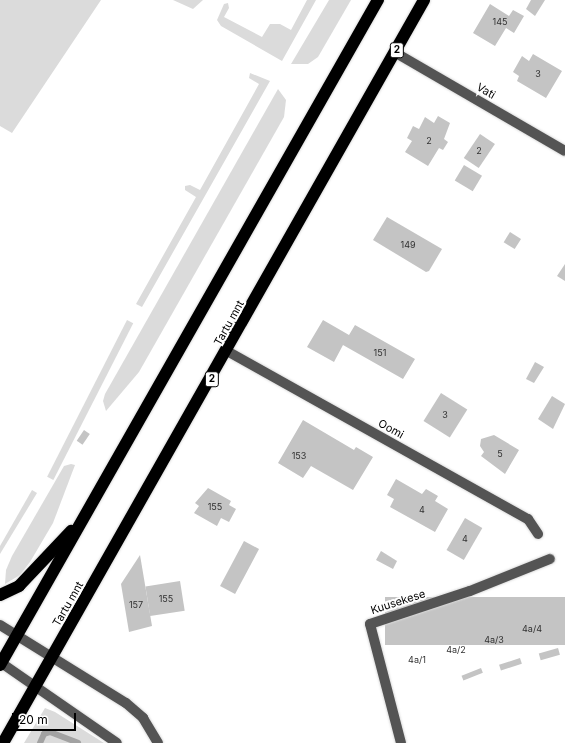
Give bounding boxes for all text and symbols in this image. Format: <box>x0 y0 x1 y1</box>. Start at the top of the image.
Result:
house number: 145 <box>493 17 507 27</box>
road number: 2 <box>389 42 405 58</box>
house number: 3 <box>535 69 541 79</box>
street label: Vati <box>474 80 498 102</box>
house number: 2 <box>426 136 432 146</box>
house number: 2 <box>476 146 482 156</box>
house number: 149 <box>400 240 416 250</box>
street label: Tartu mnt <box>211 298 247 348</box>
house number: 151 <box>374 348 386 358</box>
road number: 2 <box>204 371 220 387</box>
house number: 3 <box>442 410 448 420</box>
street label: Oomi <box>376 417 406 441</box>
house number: 5 <box>497 449 503 459</box>
house number: 153 <box>292 451 306 461</box>
house number: 155 <box>208 502 222 512</box>
house number: 4 <box>419 505 425 515</box>
house number: 4 <box>462 534 468 544</box>
street label: Tartu mnt <box>50 579 86 629</box>
street label: Kuusekese <box>369 587 427 617</box>
house number: 155 <box>159 594 173 604</box>
house number: 157 <box>129 600 143 610</box>
house number: 4a/4 <box>522 624 542 634</box>
house number: 4a/3 <box>484 635 504 645</box>
house number: 4a/2 <box>446 645 466 655</box>
house number: 4a/1 <box>408 655 426 665</box>
scale bar <box>14 705 78 731</box>
text: 20 m <box>19 712 48 727</box>

